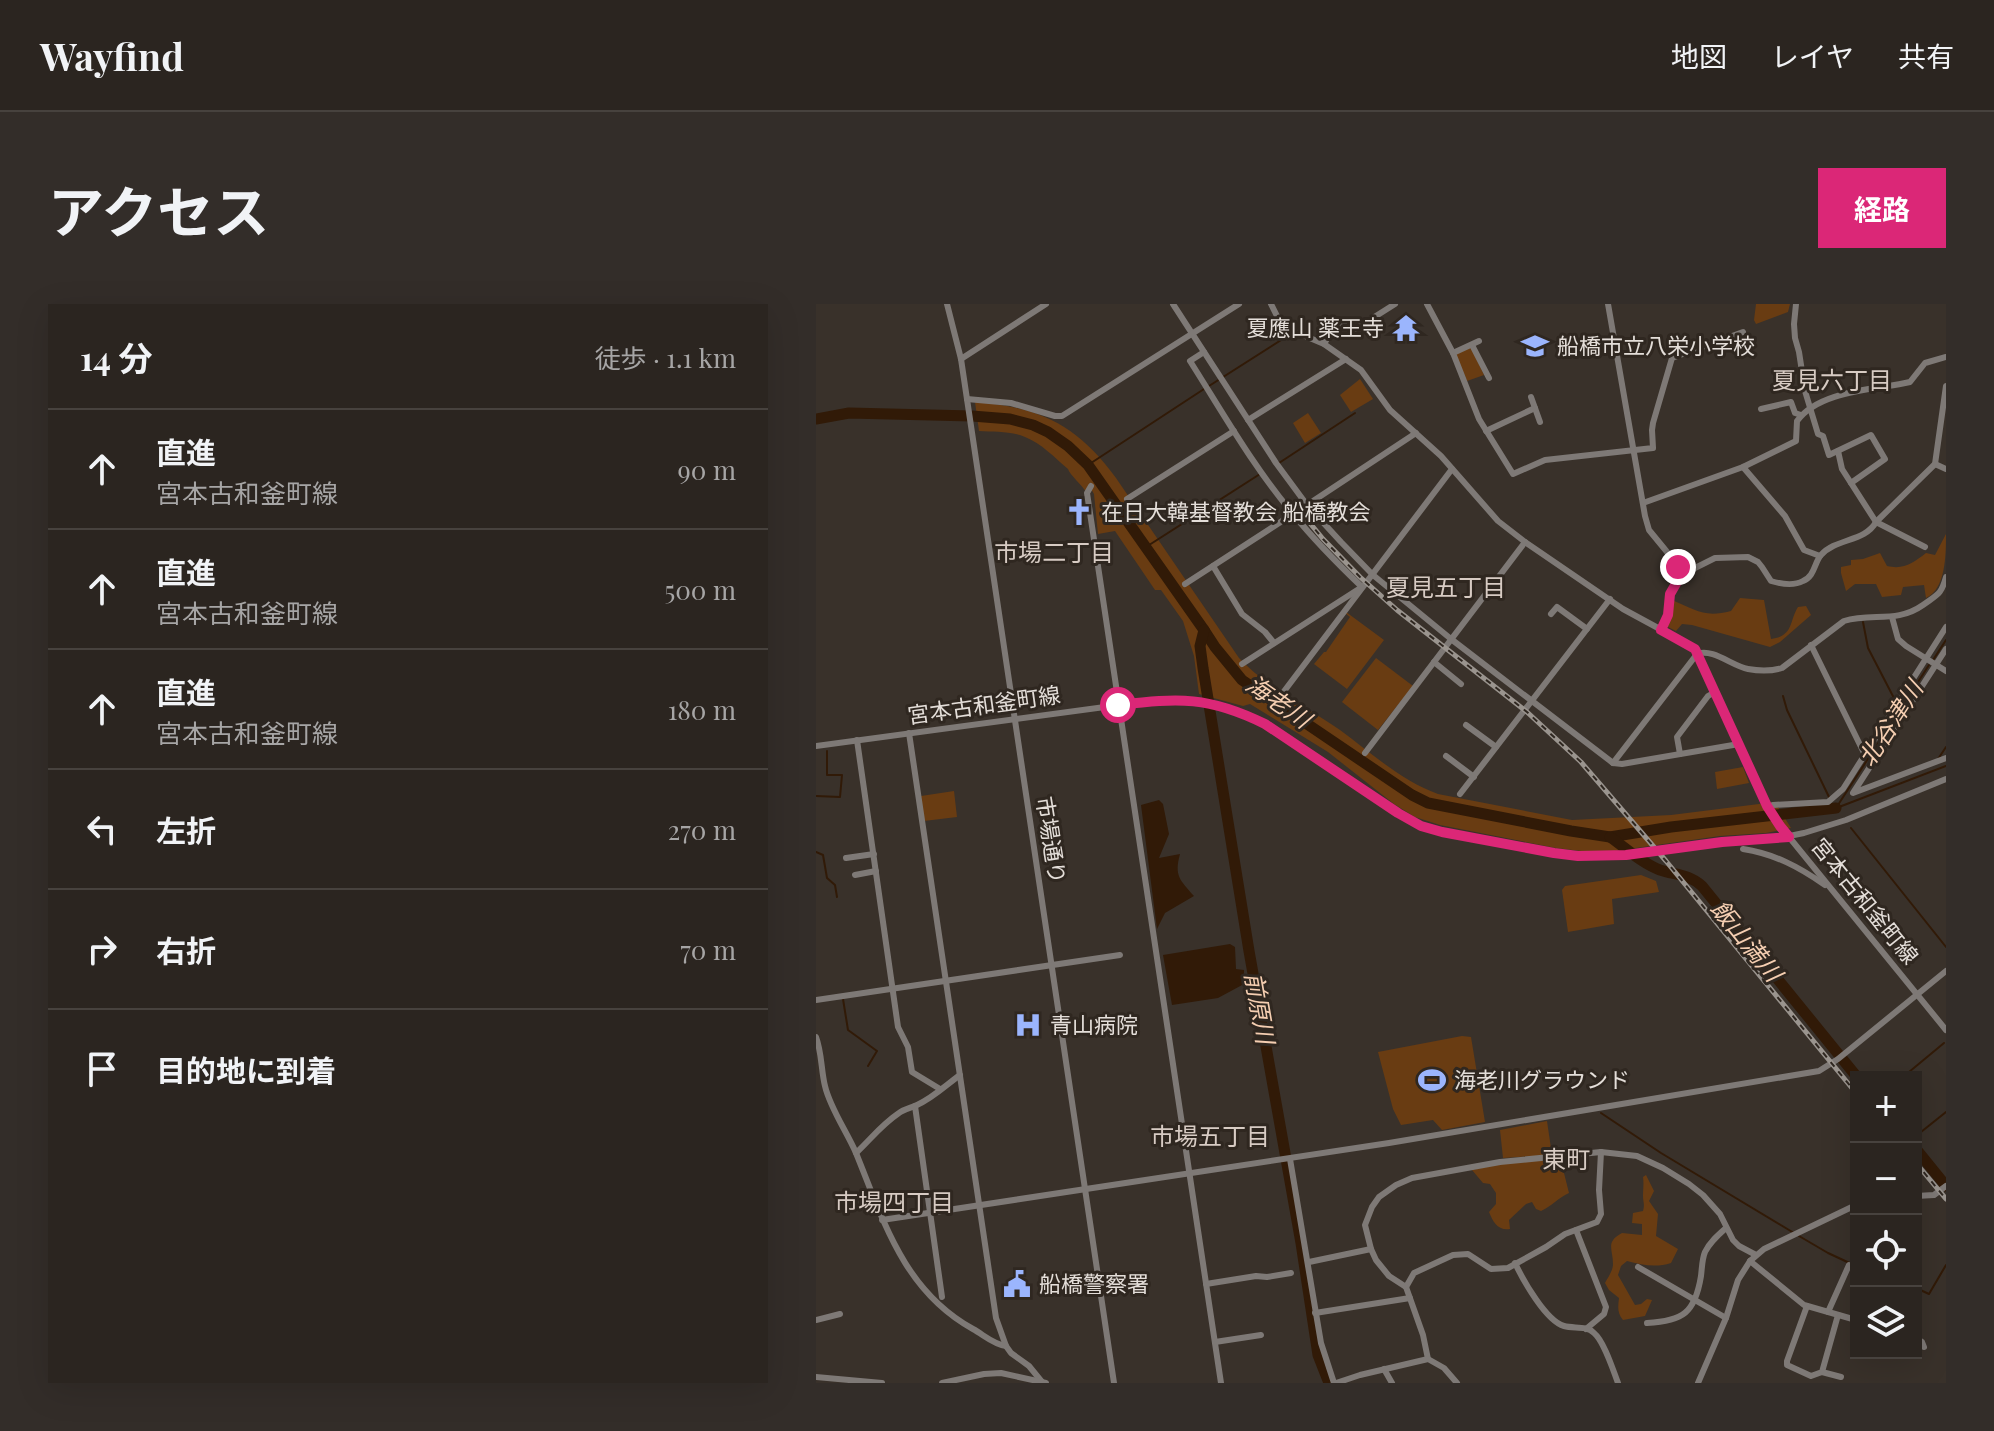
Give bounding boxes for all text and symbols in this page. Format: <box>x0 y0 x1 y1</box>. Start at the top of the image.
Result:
text: Wayfind <box>40 30 184 81</box>
text: 地図 <box>1671 37 1727 74</box>
text: レイヤ <box>1771 37 1854 74</box>
text: 共有 <box>1898 37 1954 74</box>
button: 経路 <box>1818 168 1946 248</box>
text: アクセス <box>48 172 269 247</box>
place label: 夏應山 薬王寺 <box>1247 312 1384 342</box>
temple icon: 夏應山 薬王寺 <box>1391 313 1421 343</box>
place label: 船橋市立八栄小学校 <box>1557 330 1755 360</box>
school or university icon: 船橋市立八栄小学校 <box>1520 331 1550 361</box>
text: 14 分 <box>80 334 153 380</box>
text: 徒歩 · 1.1 km <box>595 340 736 375</box>
district label: 夏見六丁目 <box>1772 363 1892 395</box>
text: 直進 <box>156 432 216 472</box>
icon: ahead <box>80 447 124 491</box>
text: 90 m <box>678 452 736 487</box>
text: 宮本古和釜町線 <box>156 475 338 510</box>
place label: 在日大韓基督教会 船橋教会 <box>1101 496 1370 526</box>
church icon: 在日大韓基督教会 船橋教会 <box>1064 497 1094 527</box>
district label: 市場二丁目 <box>994 535 1114 567</box>
route end <box>1660 549 1696 585</box>
text: 直進 <box>156 552 216 592</box>
icon: ahead <box>80 567 124 611</box>
district label: 夏見五丁目 <box>1386 570 1506 602</box>
text: 500 m <box>664 572 736 607</box>
text: 宮本古和釜町線 <box>156 595 338 630</box>
water label: 海老川 <box>1240 667 1320 736</box>
water label: 北谷津川 <box>1850 671 1931 772</box>
text: 直進 <box>156 672 216 712</box>
street label: 宮本古和釜町線 <box>906 678 1062 730</box>
icon: ahead <box>80 687 124 731</box>
route start <box>1100 687 1136 723</box>
text: 180 m <box>668 692 736 727</box>
text: 宮本古和釜町線 <box>156 715 338 750</box>
street label: 市場通り <box>1030 794 1074 886</box>
icon: left <box>80 807 124 851</box>
text: 左折 <box>156 810 216 850</box>
text: 270 m <box>668 812 736 847</box>
street label: 宮本古和釜町線 <box>1806 831 1926 970</box>
water label: 飯山満川 <box>1705 892 1792 989</box>
icon: right <box>80 927 124 971</box>
text: 右折 <box>156 930 216 970</box>
text: 70 m <box>680 932 736 967</box>
water label: 前原川 <box>1239 969 1283 1049</box>
place label: 青山病院 <box>1050 1009 1138 1039</box>
hospital icon: 青山病院 <box>1013 1010 1043 1040</box>
icon: arrive <box>80 1047 124 1091</box>
text: 目的地に到着 <box>156 1050 336 1090</box>
place label: 海老川グラウンド <box>1454 1064 1630 1094</box>
sports icon: 海老川グラウンド <box>1417 1065 1447 1095</box>
map controls <box>1850 1071 1922 1359</box>
button: + <box>1850 1071 1922 1143</box>
district label: 市場五丁目 <box>1150 1119 1270 1151</box>
district label: 東町 <box>1542 1142 1590 1174</box>
button: − <box>1850 1143 1922 1215</box>
district label: 市場四丁目 <box>834 1185 954 1217</box>
button: locate <box>1850 1215 1922 1287</box>
place label: 船橋警察署 <box>1039 1268 1149 1298</box>
public building icon: 船橋警察署 <box>1002 1269 1032 1299</box>
button: layers <box>1850 1287 1922 1359</box>

